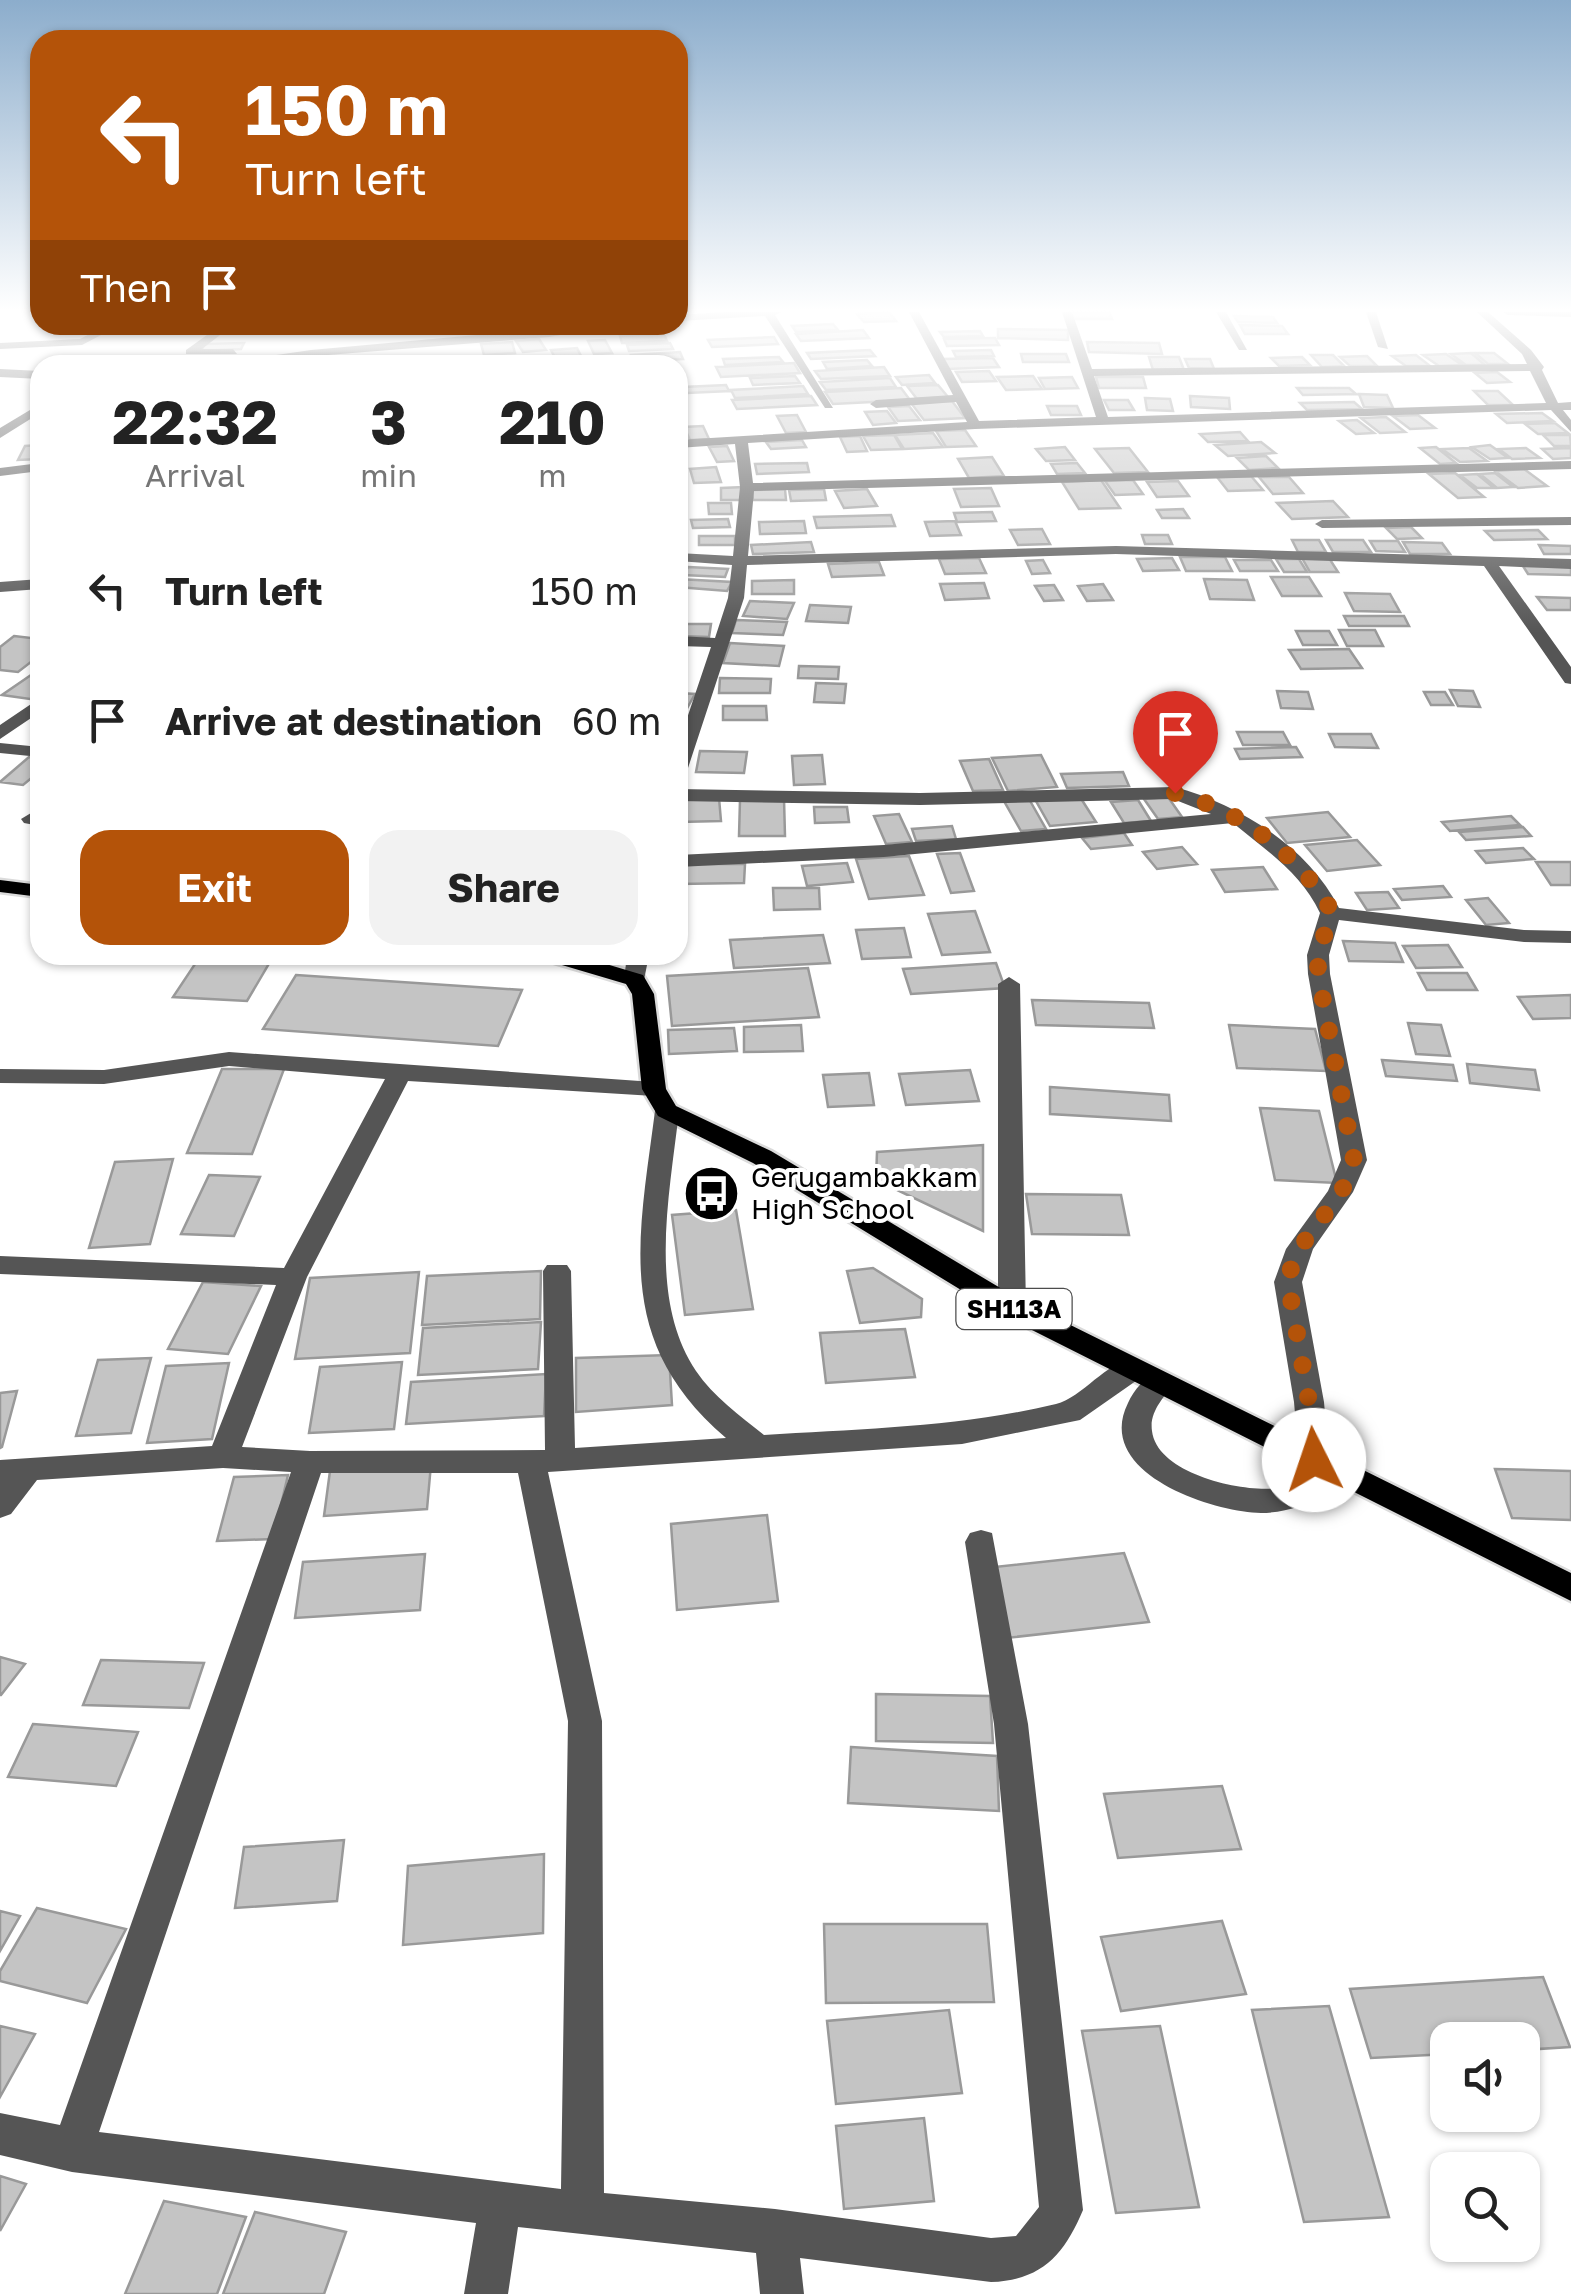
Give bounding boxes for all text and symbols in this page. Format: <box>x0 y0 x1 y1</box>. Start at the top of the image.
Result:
text: 150 m <box>245 66 448 150</box>
icon: left <box>80 70 210 200</box>
text: Turn left <box>245 151 427 205</box>
icon: arrive <box>192 260 247 315</box>
text: Then <box>80 265 172 310</box>
text: 22:32 <box>112 385 278 457</box>
text: 3 <box>370 385 407 457</box>
text: 210 <box>499 385 606 457</box>
text: Arrival <box>145 456 245 494</box>
text: min <box>360 456 417 494</box>
text: m <box>538 456 567 494</box>
icon: left <box>80 563 135 618</box>
text: Turn left <box>165 568 323 613</box>
text: 150 m <box>531 568 638 613</box>
pin <box>1133 691 1218 794</box>
icon: arrive <box>80 693 135 748</box>
text: Arrive at destination <box>165 698 542 743</box>
text: 60 m <box>572 698 661 743</box>
icon: arrive <box>1148 706 1203 761</box>
button: Exit <box>80 830 349 945</box>
button: Share <box>369 830 638 945</box>
place label: Gerugambakkam High School <box>751 1160 978 1225</box>
bus stop icon: Gerugambakkam High School <box>682 1163 742 1223</box>
road number: SH113A <box>956 1289 1072 1329</box>
position arrow <box>1262 1408 1366 1512</box>
map controls <box>1430 2022 1540 2262</box>
button: sound <box>1430 2022 1540 2132</box>
button: search <box>1430 2152 1540 2262</box>

